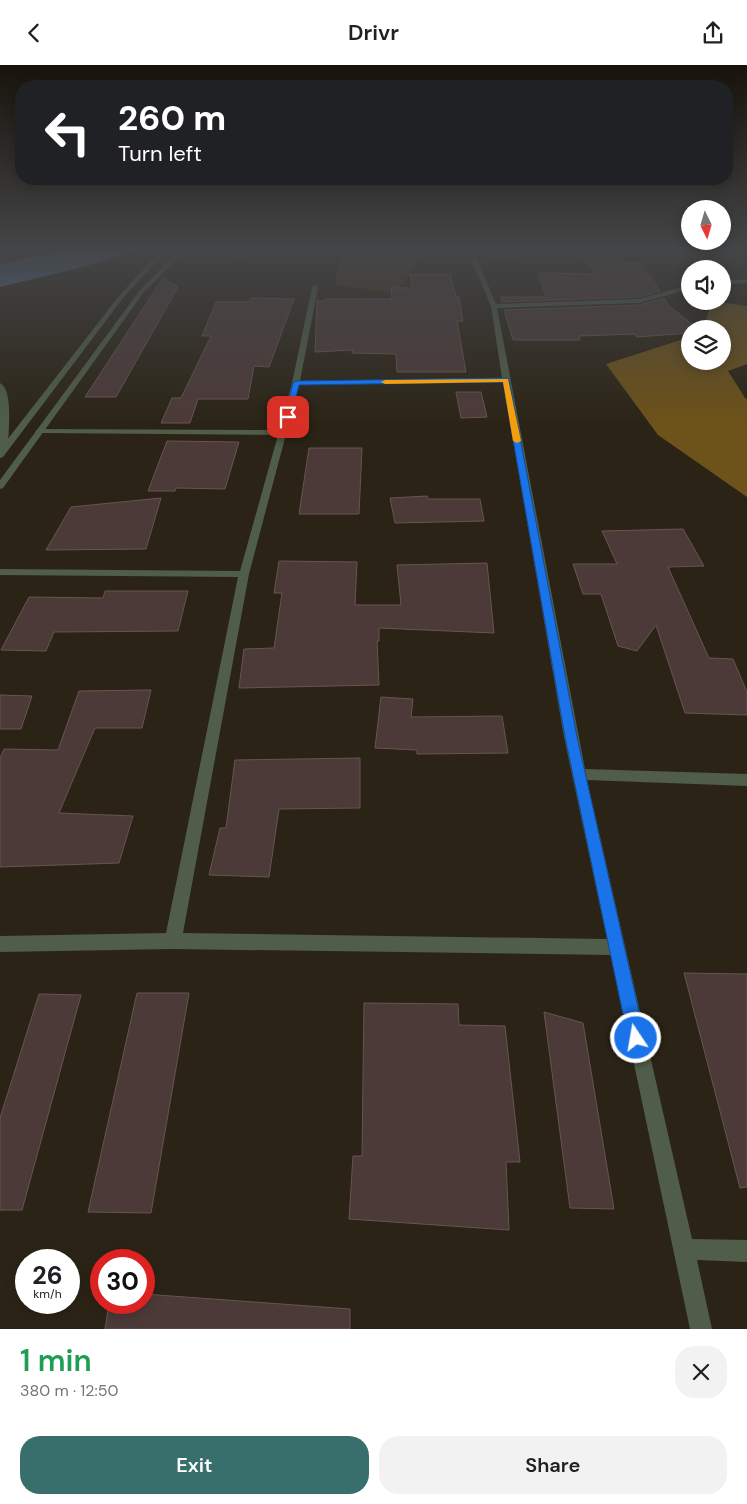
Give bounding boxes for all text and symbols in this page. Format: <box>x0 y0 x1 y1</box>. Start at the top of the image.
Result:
text: Drivr <box>348 18 399 47</box>
icon: back <box>20 19 48 47</box>
icon: share <box>699 19 727 47</box>
text: 260 m <box>118 95 226 141</box>
icon: left <box>35 100 100 165</box>
text: Turn left <box>118 139 202 168</box>
north arrow <box>681 200 731 250</box>
map controls <box>681 200 731 370</box>
button: sound <box>681 260 731 310</box>
button: layers <box>681 320 731 370</box>
pin <box>267 396 309 438</box>
icon: arrive <box>274 403 302 431</box>
position arrow <box>609 1011 661 1063</box>
speed limit sign: 30 <box>90 1249 155 1314</box>
text: 26 <box>32 1259 63 1292</box>
text: km/h <box>33 1286 62 1302</box>
text: 1 min <box>20 1341 92 1380</box>
button: close <box>675 1346 727 1398</box>
text: 380 m · 12:50 <box>20 1380 118 1401</box>
button: Exit <box>20 1436 369 1494</box>
button: Share <box>379 1436 727 1494</box>

